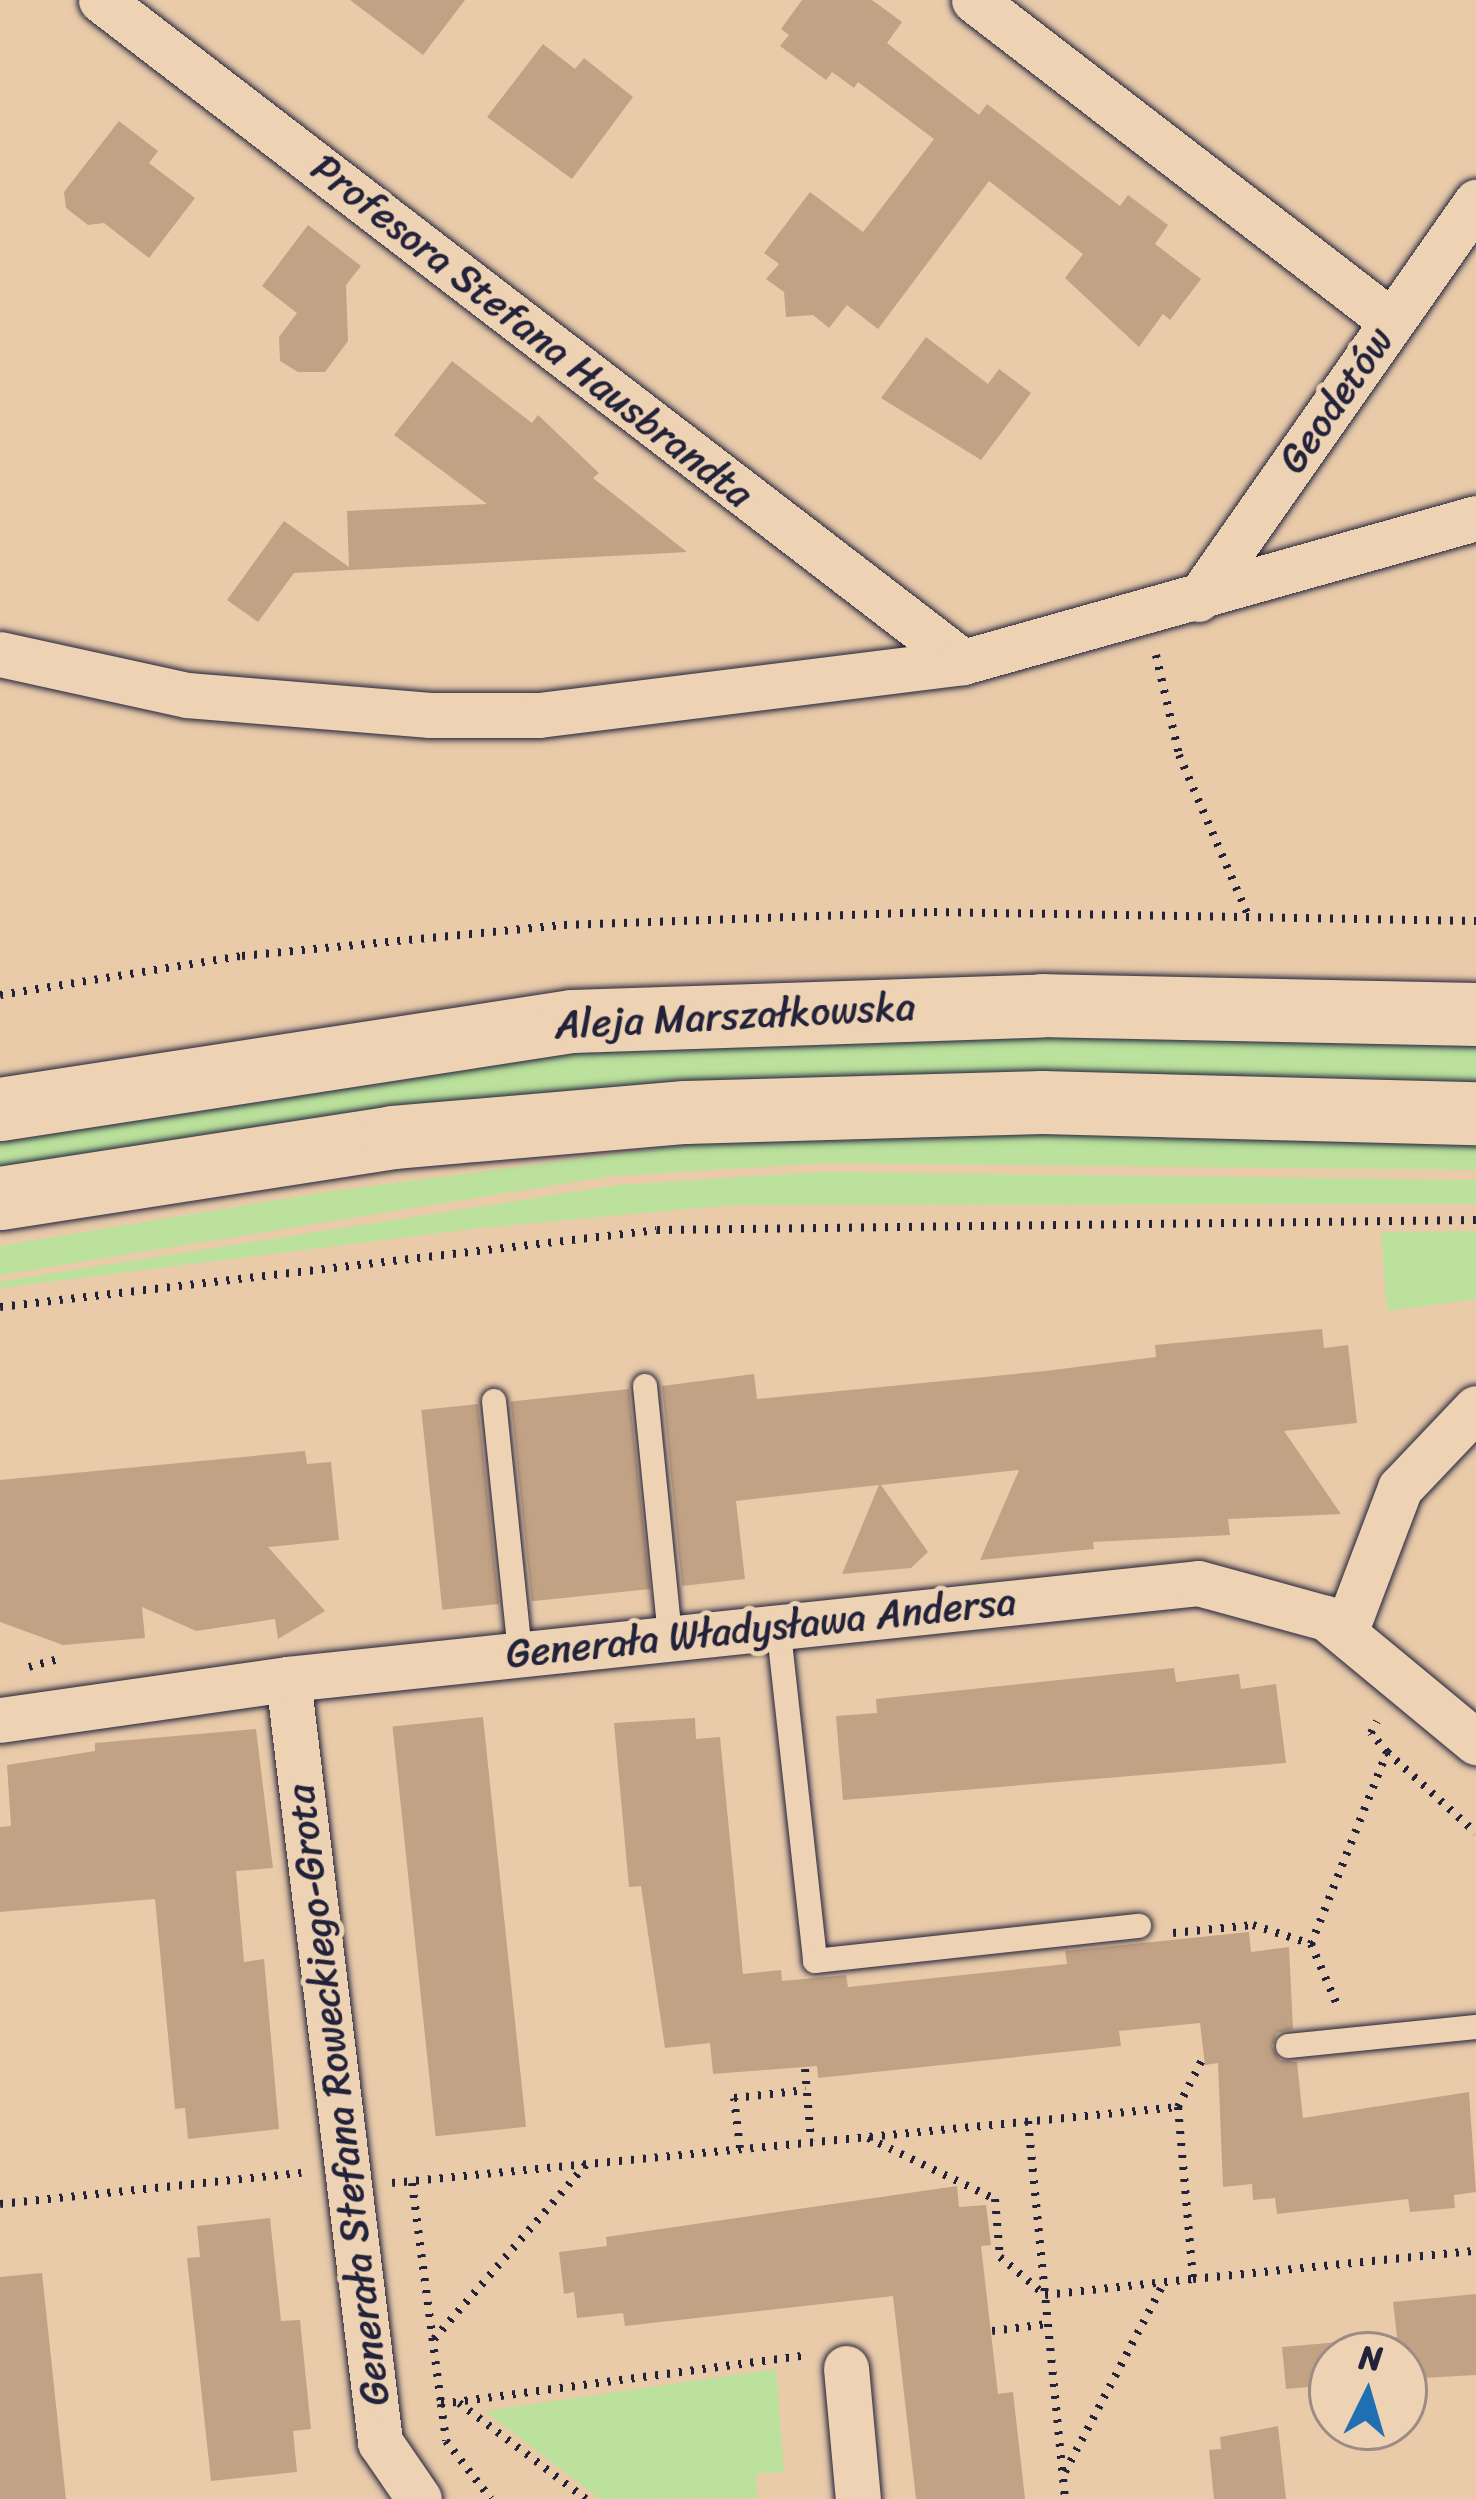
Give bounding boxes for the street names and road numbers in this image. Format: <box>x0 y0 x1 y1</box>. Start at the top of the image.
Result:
street label: Profesora Stefana Hausbrandta <box>303 145 761 517</box>
street label: Geodetów <box>1269 318 1403 482</box>
street label: Aleja Marszałkowska <box>555 983 915 1049</box>
street label: Generała Władysława Andersa <box>504 1578 1018 1678</box>
street label: Generała Stefana Roweckiego-Grota <box>277 1781 399 2409</box>

